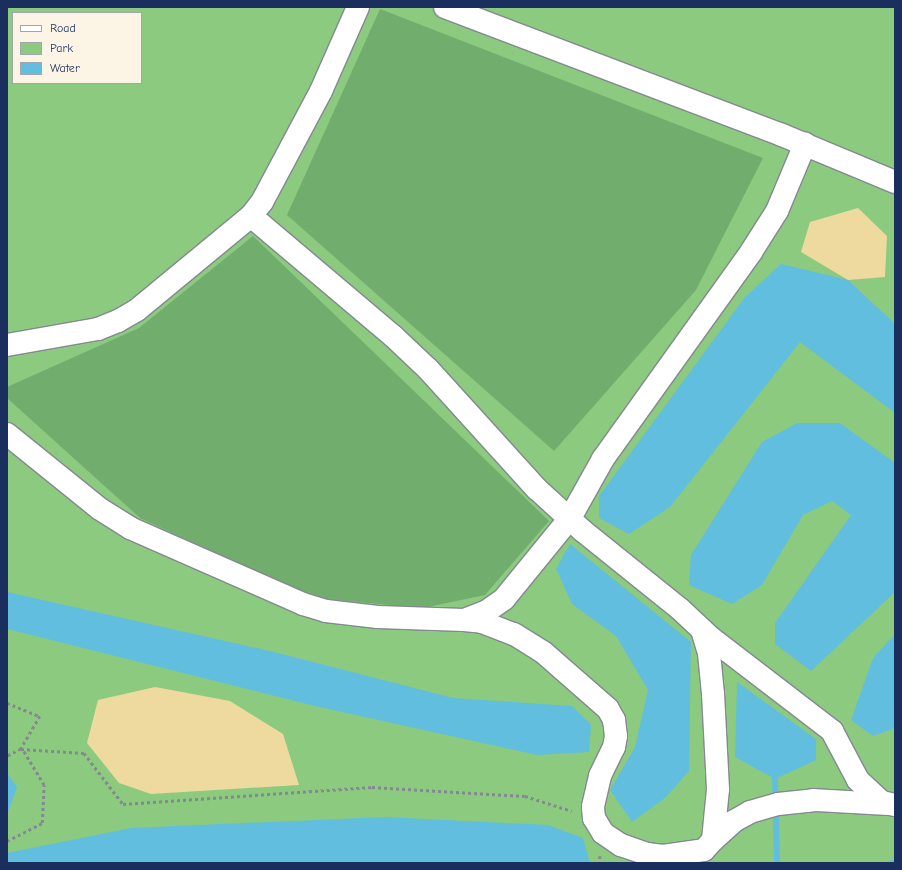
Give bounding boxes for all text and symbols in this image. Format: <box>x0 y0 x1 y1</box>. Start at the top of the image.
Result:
legend <box>12 12 142 84</box>
text: Road <box>50 21 76 35</box>
text: Park <box>50 41 73 55</box>
text: Water <box>50 61 80 75</box>

